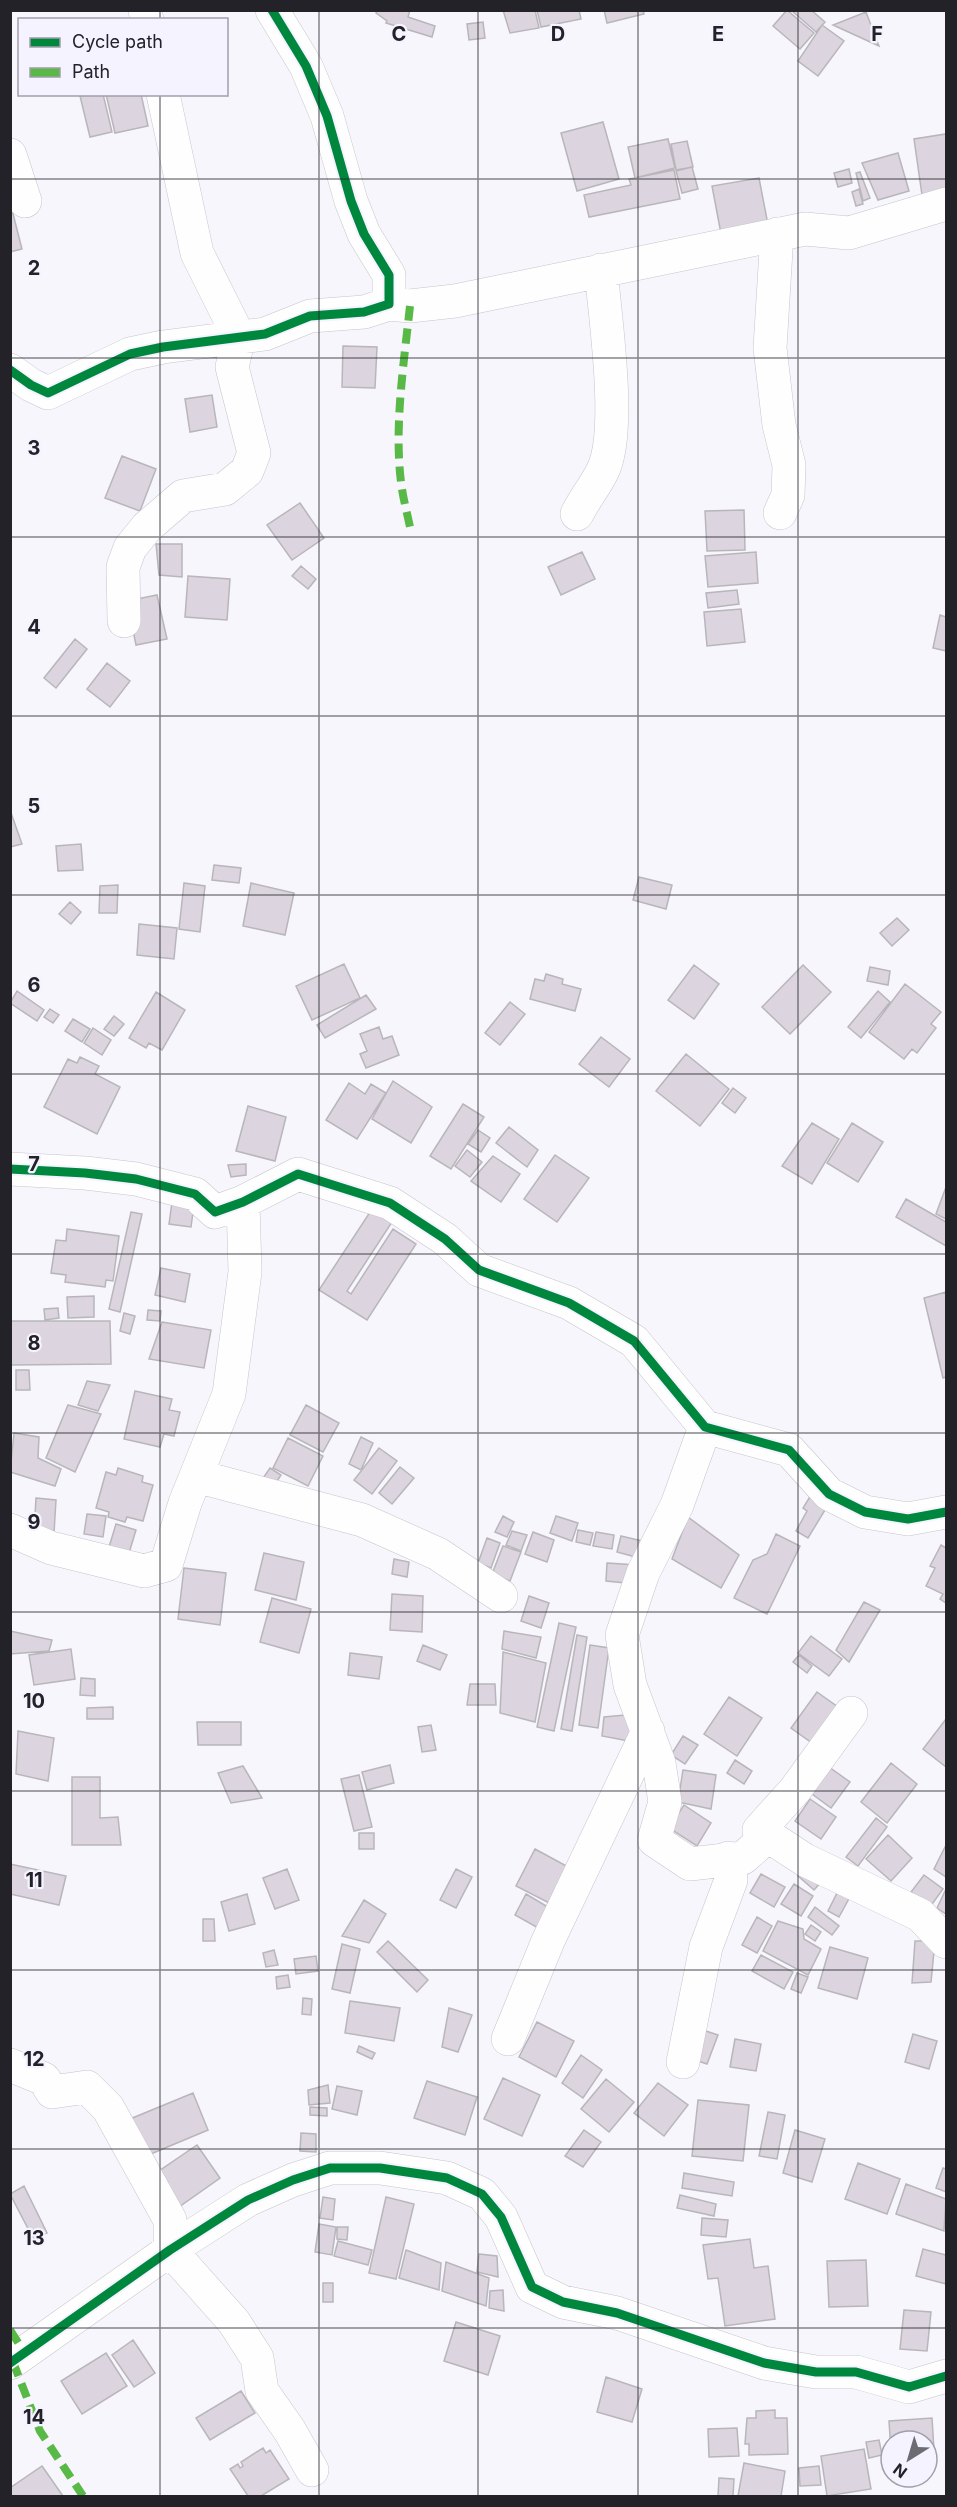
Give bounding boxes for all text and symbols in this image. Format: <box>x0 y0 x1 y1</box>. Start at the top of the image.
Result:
legend <box>18 18 228 96</box>
text: C <box>392 22 406 46</box>
text: D <box>551 22 565 46</box>
text: E <box>712 22 724 46</box>
text: F <box>871 22 883 46</box>
text: Cycle path <box>72 31 163 52</box>
text: Path <box>72 61 110 82</box>
text: 2 <box>28 256 40 280</box>
text: 3 <box>28 436 40 460</box>
text: 4 <box>27 615 41 639</box>
text: 5 <box>28 794 40 818</box>
text: 6 <box>28 973 41 997</box>
text: 7 <box>28 1152 40 1176</box>
text: 8 <box>27 1331 41 1355</box>
text: 9 <box>28 1510 41 1534</box>
text: 10 <box>23 1689 45 1713</box>
text: 11 <box>25 1868 43 1892</box>
text: 12 <box>23 2047 45 2071</box>
text: 13 <box>23 2226 45 2250</box>
text: 14 <box>23 2405 45 2429</box>
north arrow <box>879 2429 939 2489</box>
text: N <box>889 2459 911 2483</box>

